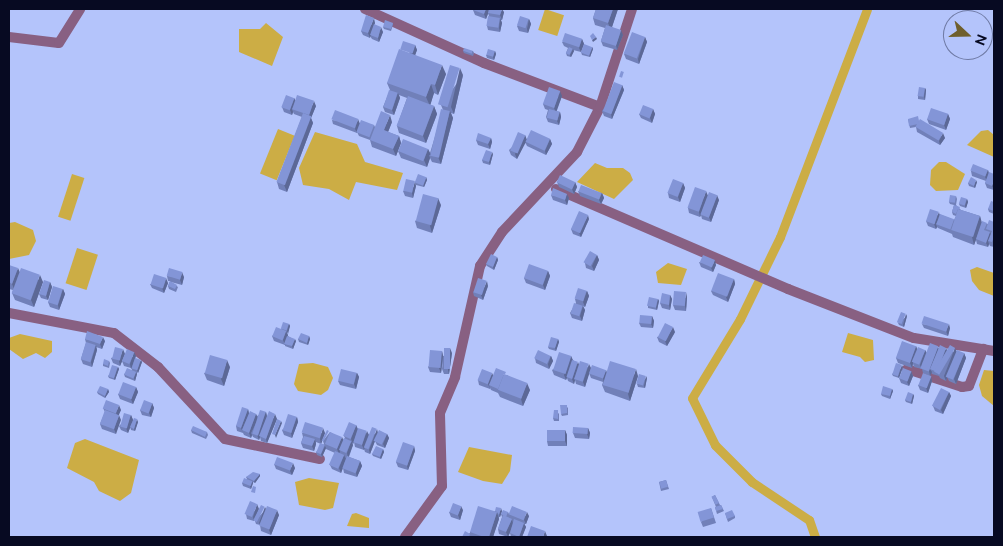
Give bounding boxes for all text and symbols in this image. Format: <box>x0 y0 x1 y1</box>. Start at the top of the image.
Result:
north arrow <box>943 10 993 60</box>
text: N <box>972 32 990 48</box>

